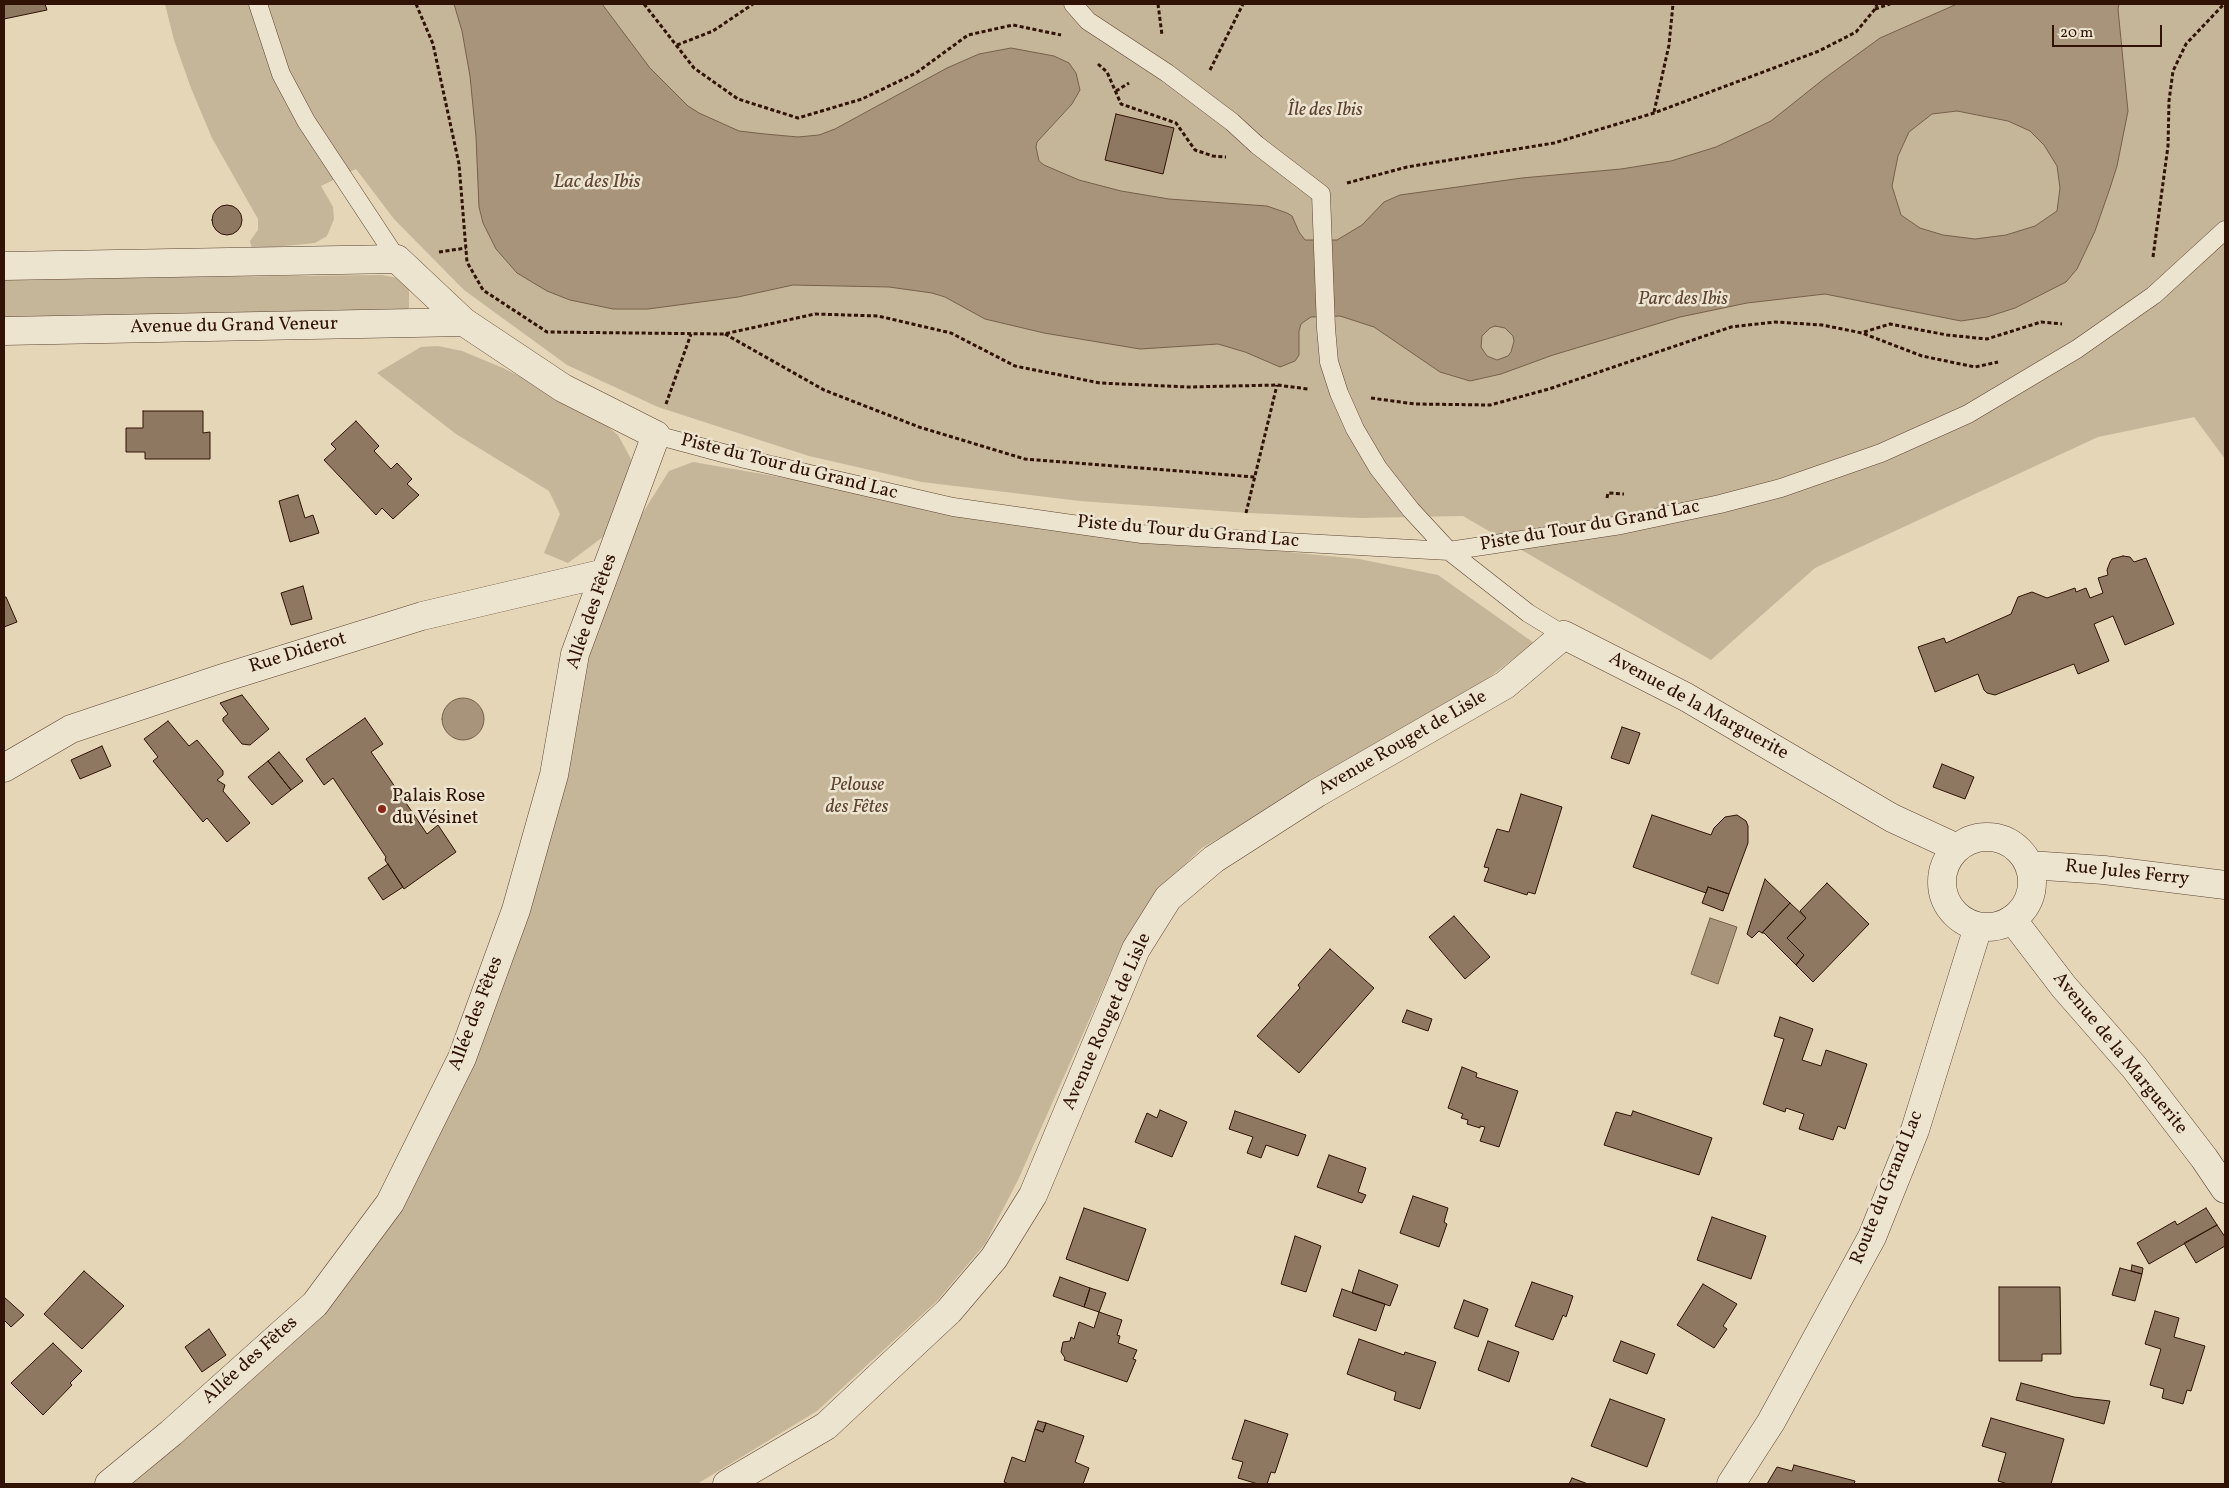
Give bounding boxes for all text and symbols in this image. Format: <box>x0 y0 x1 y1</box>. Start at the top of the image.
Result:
scale bar <box>2054 15 2164 47</box>
text: 20 m <box>2060 23 2093 44</box>
park label: Île des Ibis <box>1287 101 1363 123</box>
water label: Lac des Ibis <box>553 171 641 195</box>
park label: Parc des Ibis <box>1638 290 1728 312</box>
street label: Avenue du Grand Veneur <box>130 314 338 340</box>
street label: Piste du Tour du Grand Lac <box>678 430 900 506</box>
street label: Piste du Tour du Grand Lac <box>1478 496 1702 558</box>
street label: Piste du Tour du Grand Lac <box>1076 512 1300 554</box>
street label: Allée des Fêtes <box>563 551 623 673</box>
street label: Rue Diderot <box>247 628 349 680</box>
street label: Avenue de la Marguerite <box>1604 648 1792 766</box>
street label: Avenue Rouget de Lisle <box>1314 686 1492 802</box>
park label: Pelouse des Fêtes <box>825 776 889 820</box>
place label: Palais Rose du Vésinet <box>392 787 485 831</box>
marker: Palais Rose du Vésinet <box>376 803 388 815</box>
street label: Rue Jules Ferry <box>2064 856 2190 892</box>
street label: Avenue Rouget de Lisle <box>1059 930 1157 1114</box>
street label: Allée des Fêtes <box>445 954 509 1074</box>
street label: Avenue de la Marguerite <box>2047 968 2191 1140</box>
street label: Route du Grand Lac <box>1847 1108 1929 1268</box>
street label: Allée des Fêtes <box>199 1312 303 1410</box>

